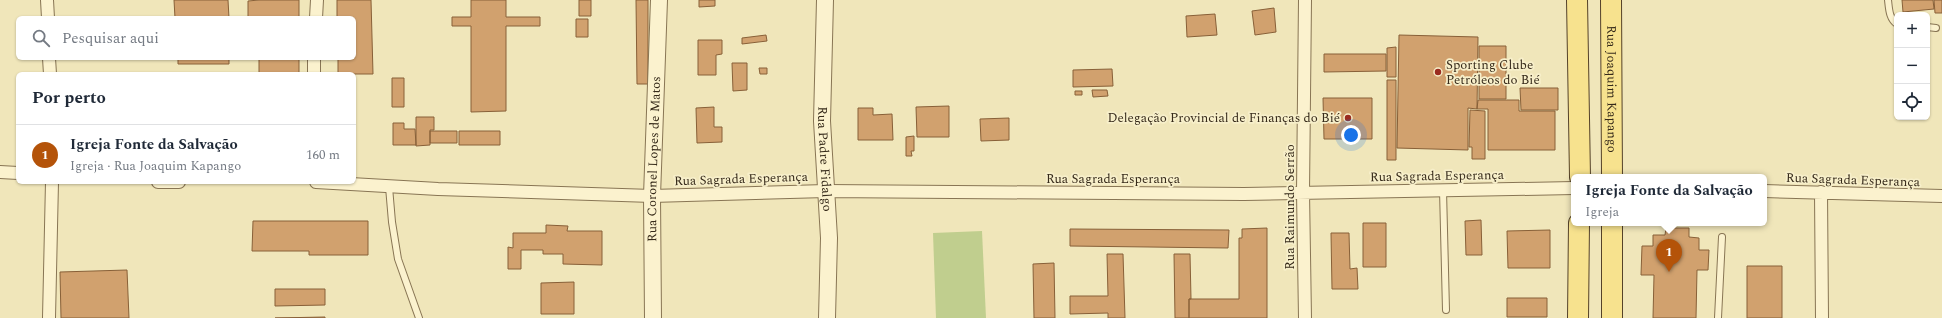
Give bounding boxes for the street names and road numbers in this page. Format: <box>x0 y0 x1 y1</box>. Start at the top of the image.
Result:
street label: Rua Joaquim Kapango <box>1601 25 1622 153</box>
street label: Rua Coronel Lopes de Matos <box>642 76 666 242</box>
street label: Rua Padre Fidalgo <box>812 106 837 212</box>
street label: Rua Raimundo Serrão <box>1280 144 1300 270</box>
street label: Rua Sagrada Esperança <box>1370 165 1505 187</box>
street label: Rua Sagrada Esperança <box>674 167 809 191</box>
street label: Rua Sagrada Esperança <box>1786 168 1921 192</box>
street label: Rua Sagrada Esperança <box>1046 169 1181 189</box>

